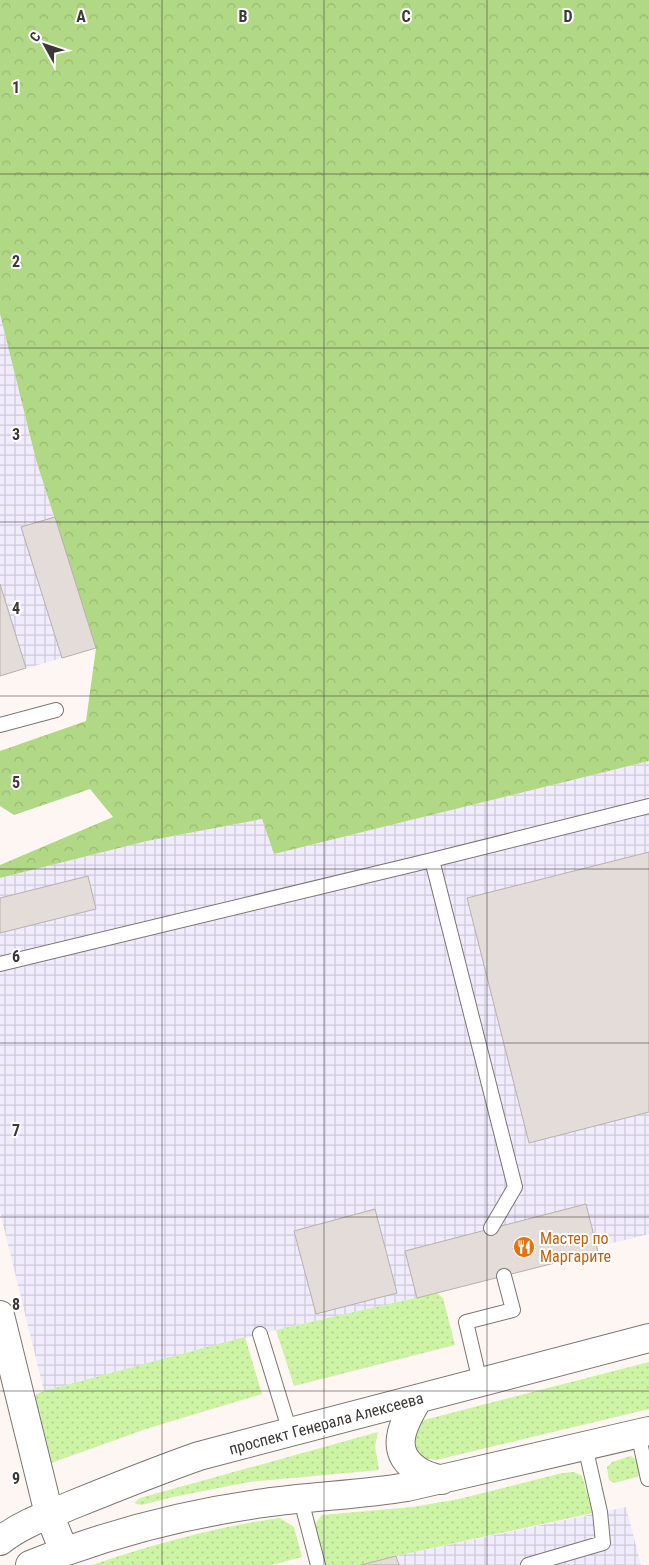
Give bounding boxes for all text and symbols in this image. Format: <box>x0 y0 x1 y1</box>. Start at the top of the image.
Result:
text: A <box>76 7 86 26</box>
text: B <box>239 7 248 26</box>
text: C <box>401 7 411 26</box>
text: D <box>563 7 573 26</box>
north arrow <box>20 20 70 70</box>
text: С <box>26 28 44 45</box>
text: 1 <box>12 78 20 97</box>
text: 2 <box>12 252 20 271</box>
text: 3 <box>12 425 20 444</box>
text: 4 <box>12 599 20 618</box>
text: 5 <box>12 773 20 792</box>
text: 6 <box>12 947 20 966</box>
text: 7 <box>12 1121 20 1140</box>
place label: Мастер по Маргарите <box>540 1229 611 1266</box>
restaurant icon: Мастер по Маргарите <box>512 1235 536 1259</box>
text: 8 <box>12 1295 20 1314</box>
street label: проспект Генерала Алексеева <box>227 1388 425 1459</box>
text: 9 <box>12 1469 20 1488</box>

